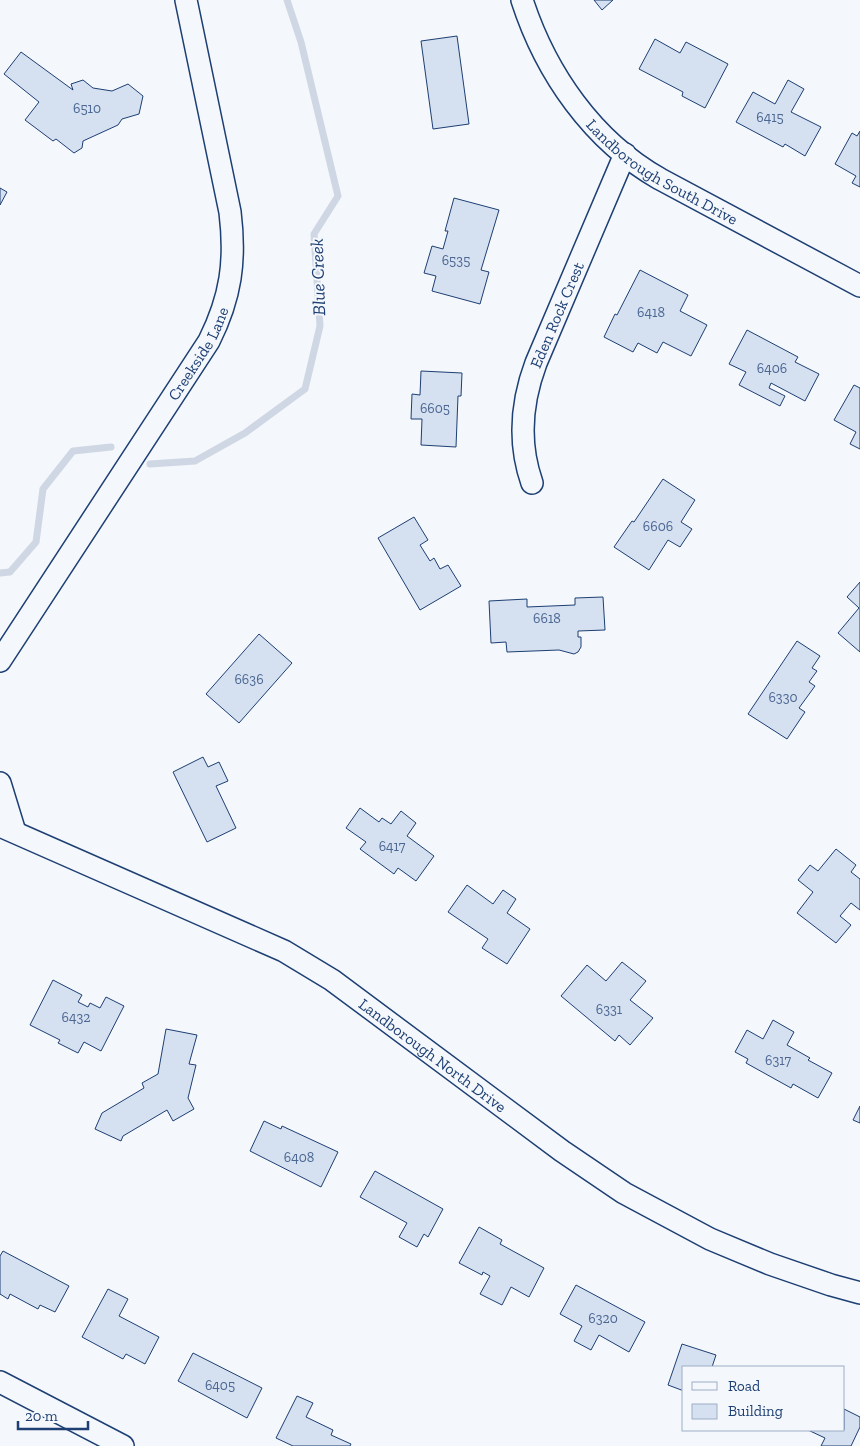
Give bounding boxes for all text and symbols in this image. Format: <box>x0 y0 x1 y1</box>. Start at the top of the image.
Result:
house number: 6510 <box>73 100 101 117</box>
house number: 6415 <box>756 109 784 126</box>
street label: Landborough South Drive <box>583 115 741 228</box>
water label: Blue Creek <box>306 238 330 316</box>
house number: 6535 <box>442 252 470 269</box>
street label: Eden Rock Crest <box>526 259 588 371</box>
street label: Creekside Lane <box>163 304 232 404</box>
house number: 6418 <box>637 304 665 321</box>
house number: 6406 <box>757 360 787 377</box>
house number: 6605 <box>420 400 450 417</box>
house number: 6606 <box>643 518 673 535</box>
house number: 6618 <box>533 610 561 627</box>
house number: 6636 <box>234 671 264 688</box>
house number: 6330 <box>768 689 798 706</box>
house number: 6417 <box>379 838 406 855</box>
street label: Landborough North Drive <box>355 994 510 1116</box>
house number: 6331 <box>596 1001 623 1018</box>
house number: 6432 <box>61 1009 91 1026</box>
house number: 6317 <box>765 1052 791 1069</box>
house number: 6408 <box>284 1149 314 1166</box>
house number: 6320 <box>588 1310 618 1327</box>
legend <box>682 1366 845 1431</box>
house number: 6405 <box>205 1377 235 1394</box>
text: Road <box>728 1377 761 1395</box>
scale bar <box>18 1398 88 1430</box>
text: Building <box>728 1402 783 1420</box>
text: 20 m <box>25 1407 58 1425</box>

